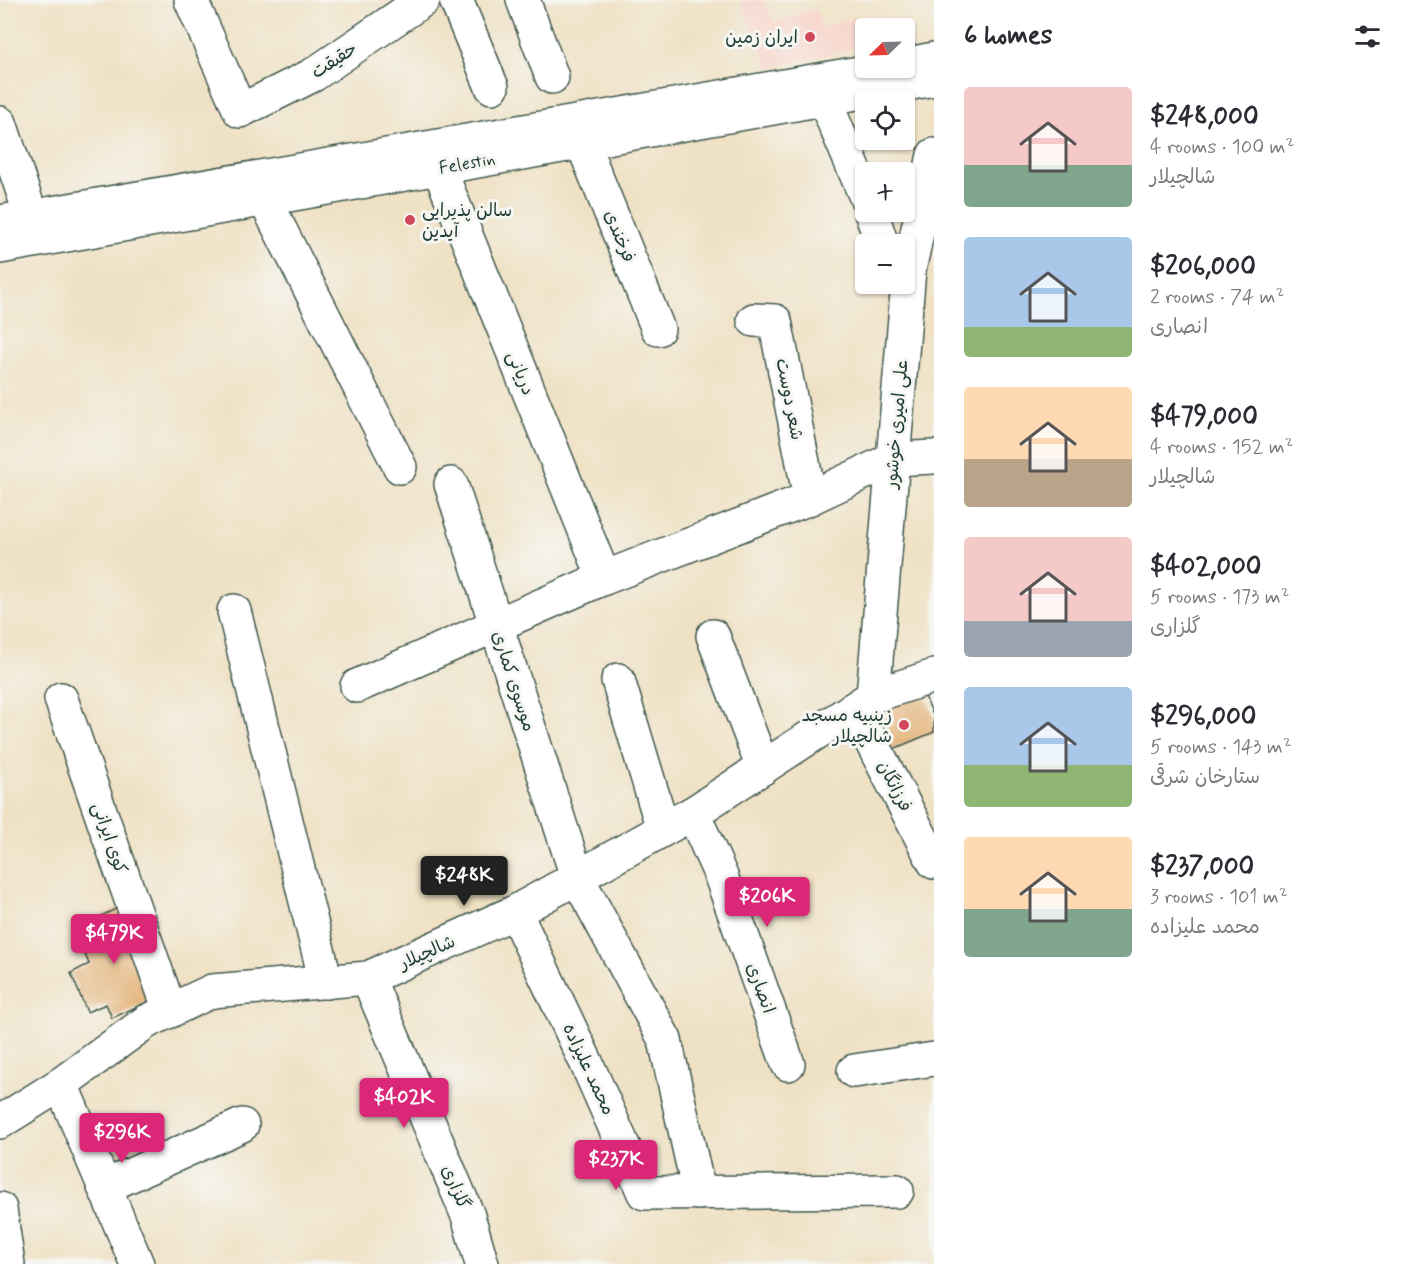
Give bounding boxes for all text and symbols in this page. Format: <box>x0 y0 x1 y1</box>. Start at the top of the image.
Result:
north arrow <box>855 18 915 78</box>
map controls <box>855 18 915 294</box>
text: 6 homes <box>964 19 1052 53</box>
icon: filters <box>1351 20 1384 53</box>
place label: ایران زمین <box>725 26 798 50</box>
marker: ایران زمین <box>803 30 817 44</box>
street label: حقیقت <box>307 37 362 85</box>
button: locate <box>855 90 915 150</box>
text: $248,000 <box>1150 100 1259 134</box>
icon: home <box>1012 111 1084 183</box>
text: 4 rooms · 100 m² <box>1150 134 1294 161</box>
street label: Felestin <box>437 147 497 181</box>
button: + <box>855 162 915 222</box>
text: شالچیلار <box>1150 164 1215 191</box>
place label: سالن پذیرایی آیدین <box>422 199 512 244</box>
street label: فرخندی <box>598 207 640 266</box>
marker: سالن پذیرایی آیدین <box>403 213 417 227</box>
button: − <box>855 234 915 294</box>
text: $206,000 <box>1150 250 1256 284</box>
icon: home <box>1012 261 1084 333</box>
text: 2 rooms · 74 m² <box>1150 284 1284 311</box>
text: انصاری <box>1150 314 1208 341</box>
street label: دریانی <box>500 348 540 399</box>
street label: شعر دوست <box>769 356 809 442</box>
street label: علی امیری خوشور <box>879 359 915 491</box>
text: $479,000 <box>1150 400 1258 434</box>
icon: home <box>1012 411 1084 483</box>
text: 4 rooms · 152 m² <box>1150 434 1293 461</box>
text: شالچیلار <box>1150 464 1215 491</box>
text: $402,000 <box>1150 550 1261 584</box>
icon: home <box>1012 561 1084 633</box>
text: 5 rooms · 173 m² <box>1150 584 1289 611</box>
text: گلزاری <box>1150 614 1201 641</box>
street label: موسوی کماری <box>485 628 541 735</box>
text: $296,000 <box>1150 700 1256 734</box>
place label: زینبیه مسجد شالچیلار <box>802 704 892 749</box>
icon: home <box>1012 711 1084 783</box>
marker: زینبیه مسجد شالچیلار <box>897 718 911 732</box>
text: 5 rooms · 143 m² <box>1150 734 1292 761</box>
street label: فرزانگان <box>871 757 917 816</box>
text: ستارخان شرقی <box>1150 764 1260 791</box>
street label: کوی ایرانی <box>86 800 132 877</box>
text: $237,000 <box>1150 850 1254 884</box>
pin: $248K <box>422 856 506 907</box>
icon: home <box>1012 861 1084 933</box>
text: $248K <box>435 862 493 889</box>
pin: $206K <box>725 877 809 928</box>
text: $206K <box>739 883 795 910</box>
text: 3 rooms · 101 m² <box>1150 884 1288 911</box>
pin: $479K <box>72 914 156 965</box>
text: محمد علیزاده <box>1150 914 1260 941</box>
text: $479K <box>85 920 143 947</box>
street label: شالچیلار <box>394 930 459 977</box>
street label: انصاری <box>740 960 780 1017</box>
street label: محمد علیزاده <box>556 1020 620 1119</box>
pin: $402K <box>362 1078 446 1129</box>
text: $402K <box>374 1084 434 1111</box>
pin: $296K <box>80 1113 164 1164</box>
text: $296K <box>93 1119 151 1146</box>
pin: $237K <box>574 1140 658 1191</box>
text: $237K <box>588 1146 644 1173</box>
street label: گلزاری <box>435 1162 475 1213</box>

